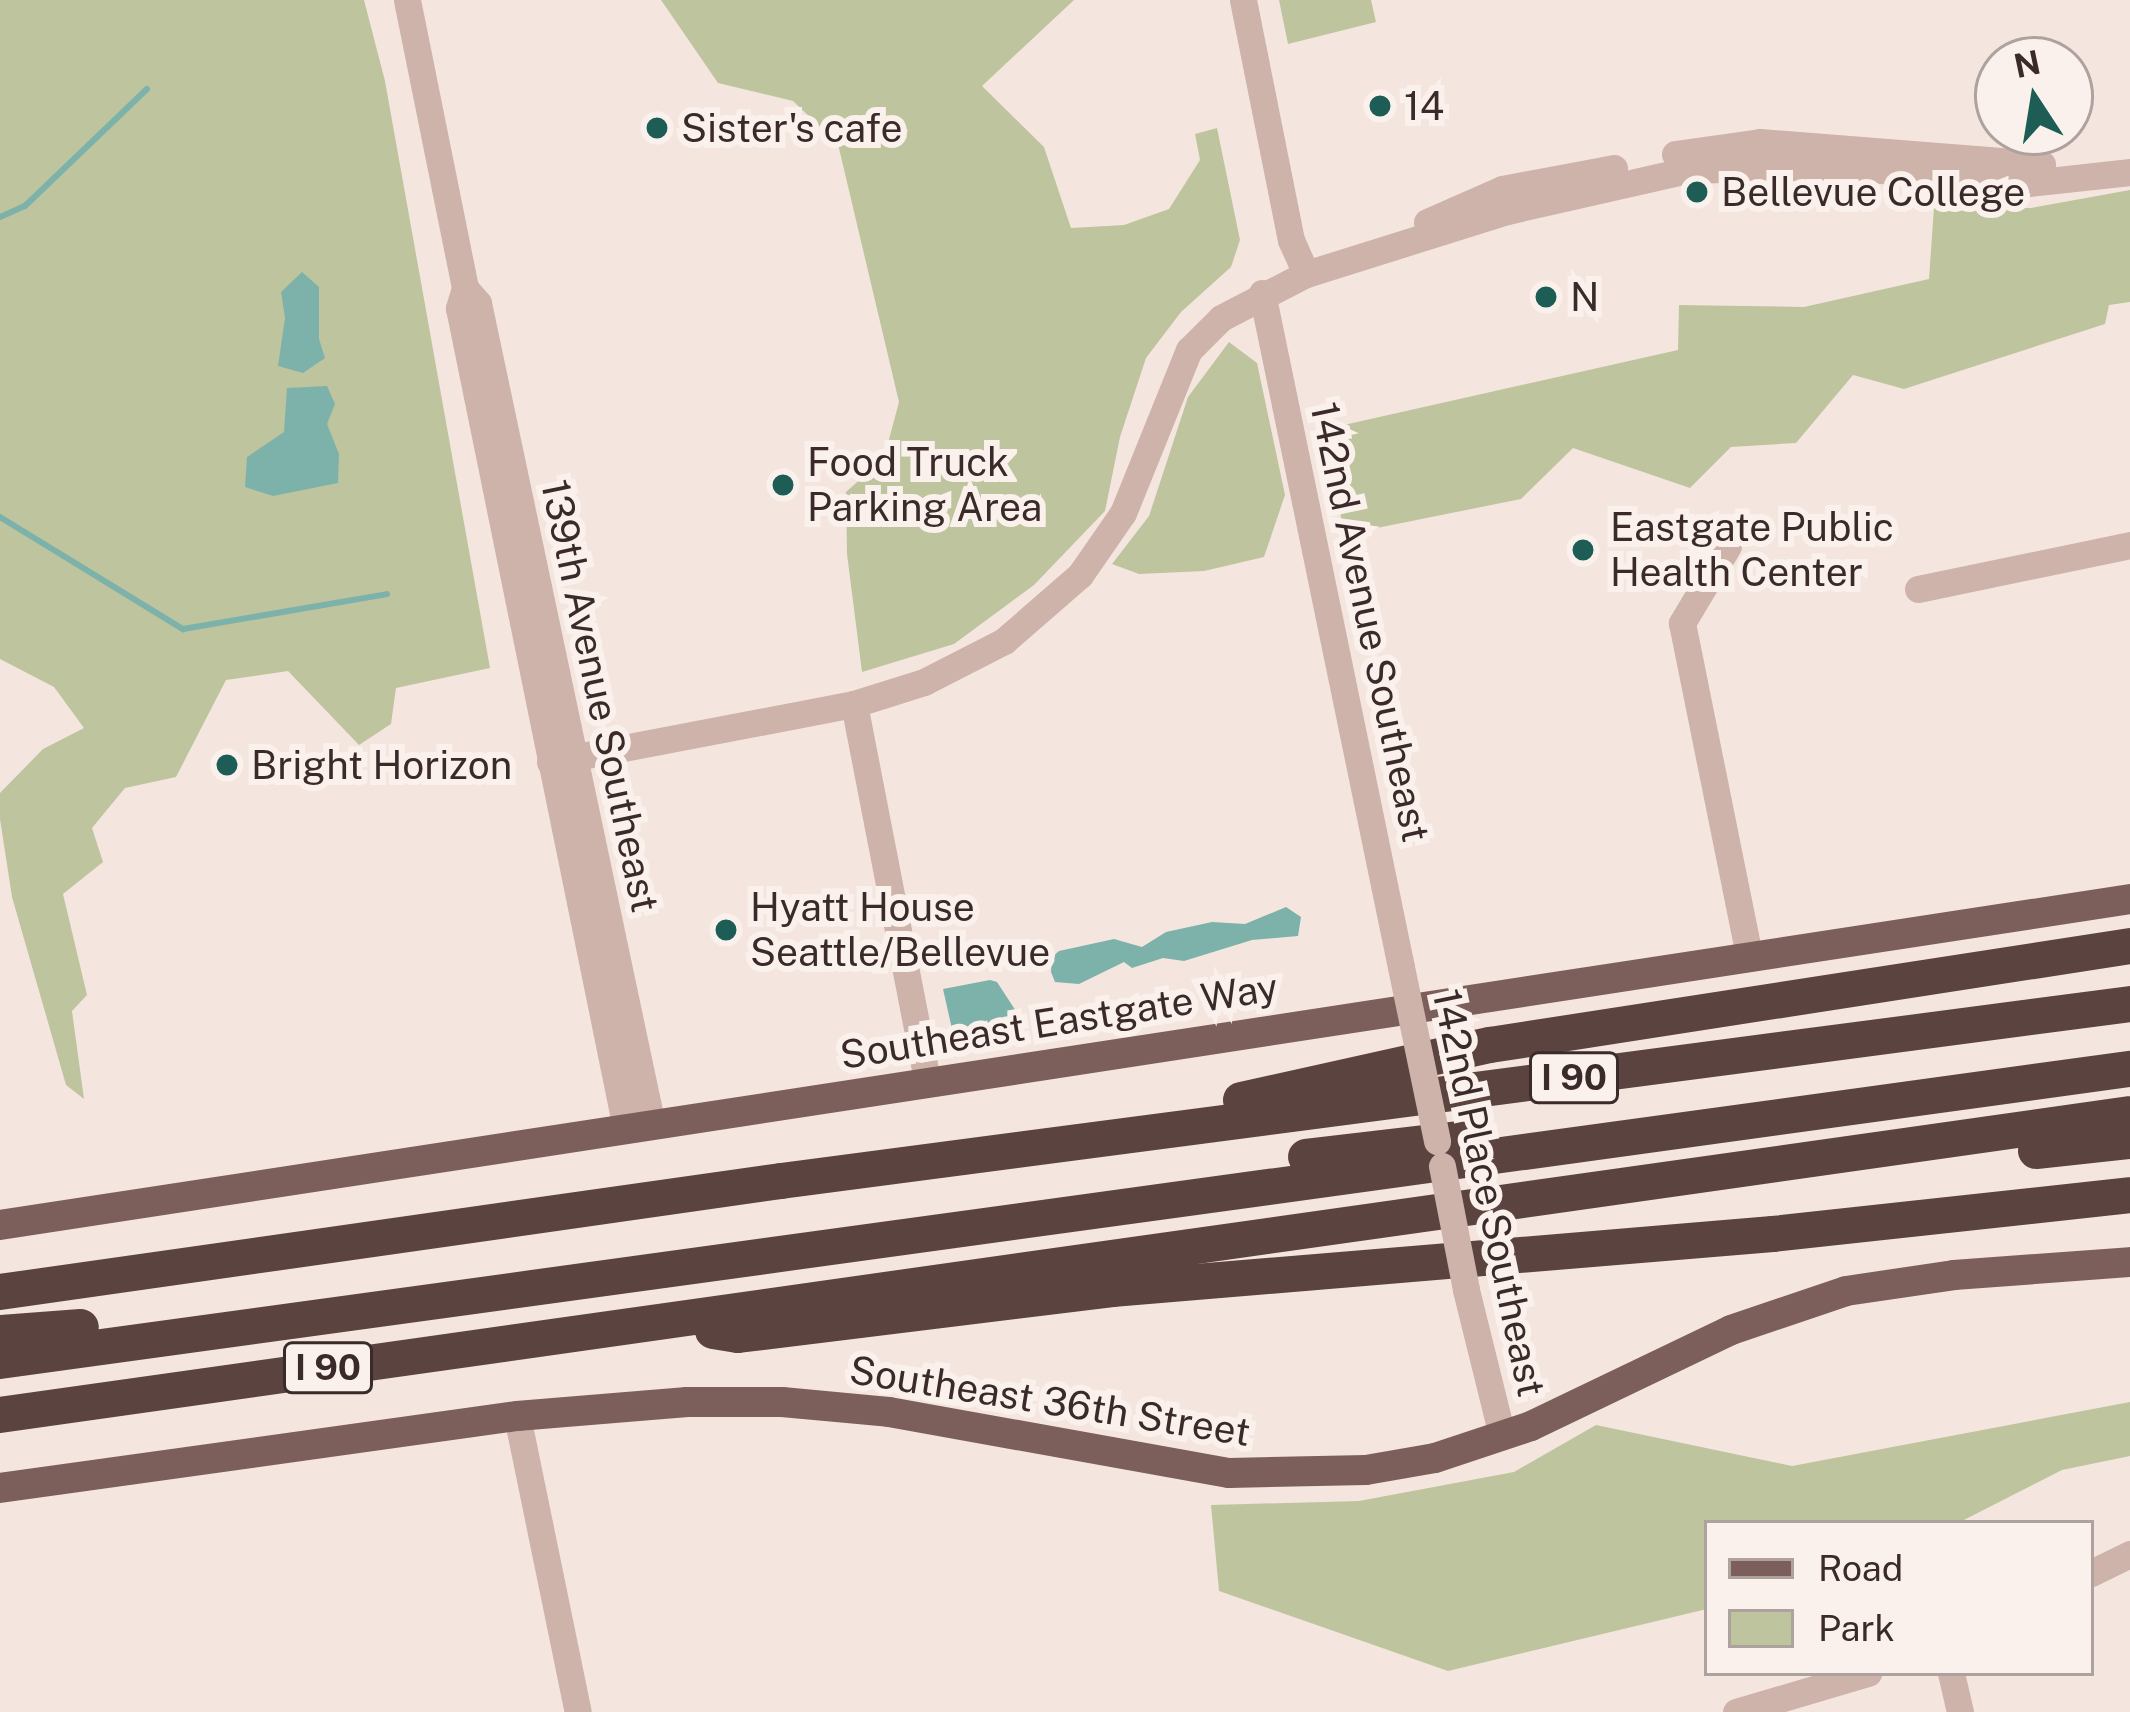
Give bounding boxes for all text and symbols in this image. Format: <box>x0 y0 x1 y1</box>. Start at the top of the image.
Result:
north arrow <box>1974 36 2094 156</box>
text: N <box>2011 42 2044 85</box>
place label: 14 <box>1404 83 1444 129</box>
marker: 14 <box>1367 93 1393 119</box>
place label: Sister's cafe <box>681 105 903 151</box>
marker: Sister's cafe <box>644 115 670 141</box>
place label: Bellevue College <box>1721 169 2026 215</box>
marker: Bellevue College <box>1684 179 1710 205</box>
place label: N <box>1570 274 1599 320</box>
marker: N <box>1533 284 1559 310</box>
street label: 142nd Avenue Southeast <box>1301 398 1439 846</box>
place label: Food Truck Parking Area <box>807 440 1042 531</box>
marker: Food Truck Parking Area <box>770 472 796 498</box>
street label: 139th Avenue Southeast <box>531 475 669 917</box>
place label: Eastgate Public Health Center <box>1610 505 1894 596</box>
marker: Eastgate Public Health Center <box>1567 534 1599 566</box>
place label: Bright Horizon <box>251 742 512 788</box>
marker: Bright Horizon <box>214 752 240 778</box>
place label: Hyatt House Seattle/Bellevue <box>750 885 1050 976</box>
marker: Hyatt House Seattle/Bellevue <box>713 917 739 943</box>
street label: Southeast Eastgate Way <box>836 963 1282 1079</box>
street label: 142nd Place Southeast <box>1423 985 1555 1401</box>
road number: I 90 <box>1526 1048 1622 1108</box>
road number: I 90 <box>280 1338 376 1398</box>
street label: Southeast 36th Street <box>846 1346 1254 1456</box>
legend <box>1704 1520 2094 1676</box>
text: Road <box>1818 1547 1903 1589</box>
text: Park <box>1818 1607 1895 1649</box>

